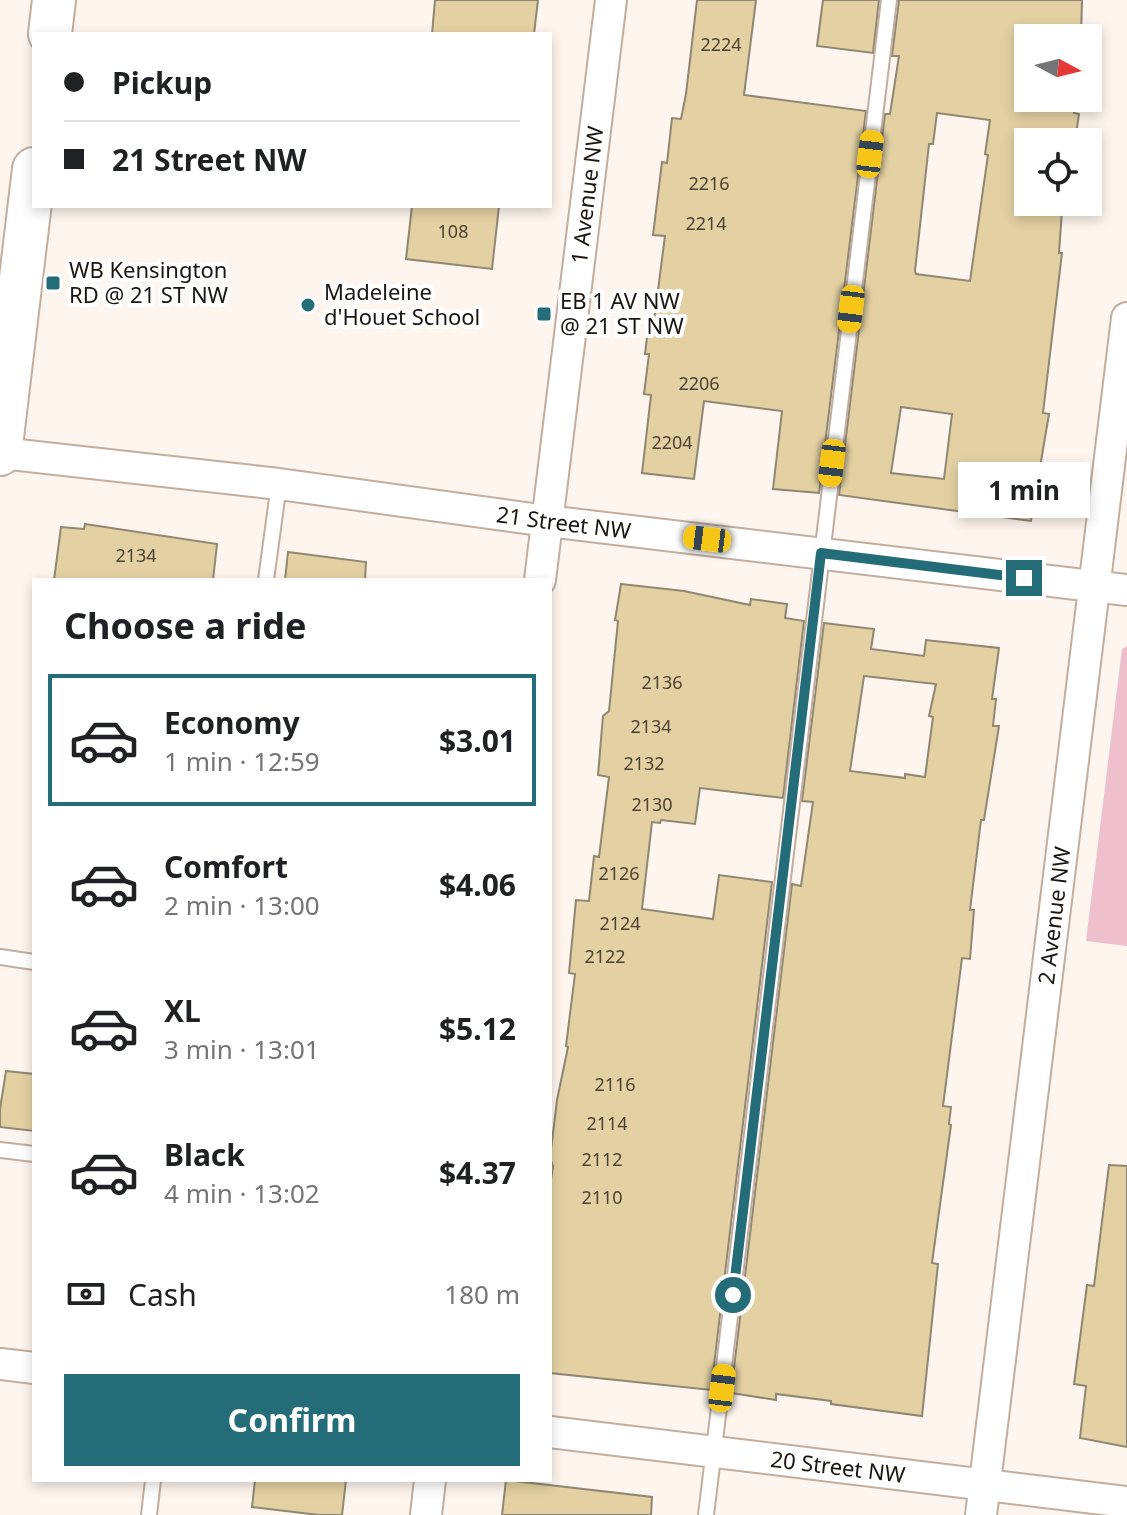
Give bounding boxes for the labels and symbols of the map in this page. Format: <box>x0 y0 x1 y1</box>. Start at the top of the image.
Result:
north arrow <box>1014 24 1102 112</box>
house number: 2224 <box>700 32 742 56</box>
street label: 1 Avenue NW <box>563 124 610 265</box>
car <box>855 129 885 179</box>
house number: 2216 <box>688 171 730 195</box>
house number: 2214 <box>685 211 727 235</box>
house number: 108 <box>438 219 468 243</box>
place label: WB Kensington RD @ 21 ST NW <box>69 254 229 309</box>
marker: WB Kensington RD @ 21 ST NW <box>44 274 62 292</box>
place label: Madeleine d'Houet School <box>324 276 480 331</box>
car <box>836 284 866 334</box>
place label: EB 1 AV NW @ 21 ST NW <box>560 285 684 340</box>
marker: Madeleine d'Houet School <box>299 296 317 314</box>
marker: EB 1 AV NW @ 21 ST NW <box>535 305 553 323</box>
house number: 2206 <box>678 371 720 395</box>
house number: 2204 <box>651 430 693 454</box>
car <box>817 438 847 488</box>
callout: 1 min <box>958 462 1090 518</box>
street label: 21 Street NW <box>495 498 633 545</box>
car <box>682 524 732 554</box>
house number: 2134 <box>115 543 157 567</box>
route end <box>1006 560 1042 596</box>
house number: 2136 <box>641 670 683 694</box>
house number: 2134 <box>630 714 672 738</box>
house number: 2132 <box>623 751 665 775</box>
house number: 2130 <box>631 792 673 816</box>
street label: 2 Avenue NW <box>1030 844 1076 986</box>
house number: 2126 <box>598 861 640 885</box>
house number: 2124 <box>599 911 641 935</box>
house number: 2122 <box>584 944 626 968</box>
house number: 2116 <box>594 1072 636 1096</box>
house number: 2114 <box>586 1111 628 1135</box>
house number: 2112 <box>581 1147 623 1171</box>
house number: 2110 <box>581 1185 623 1209</box>
route start <box>715 1277 751 1313</box>
car <box>707 1363 737 1413</box>
street label: 20 Street NW <box>769 1443 908 1489</box>

